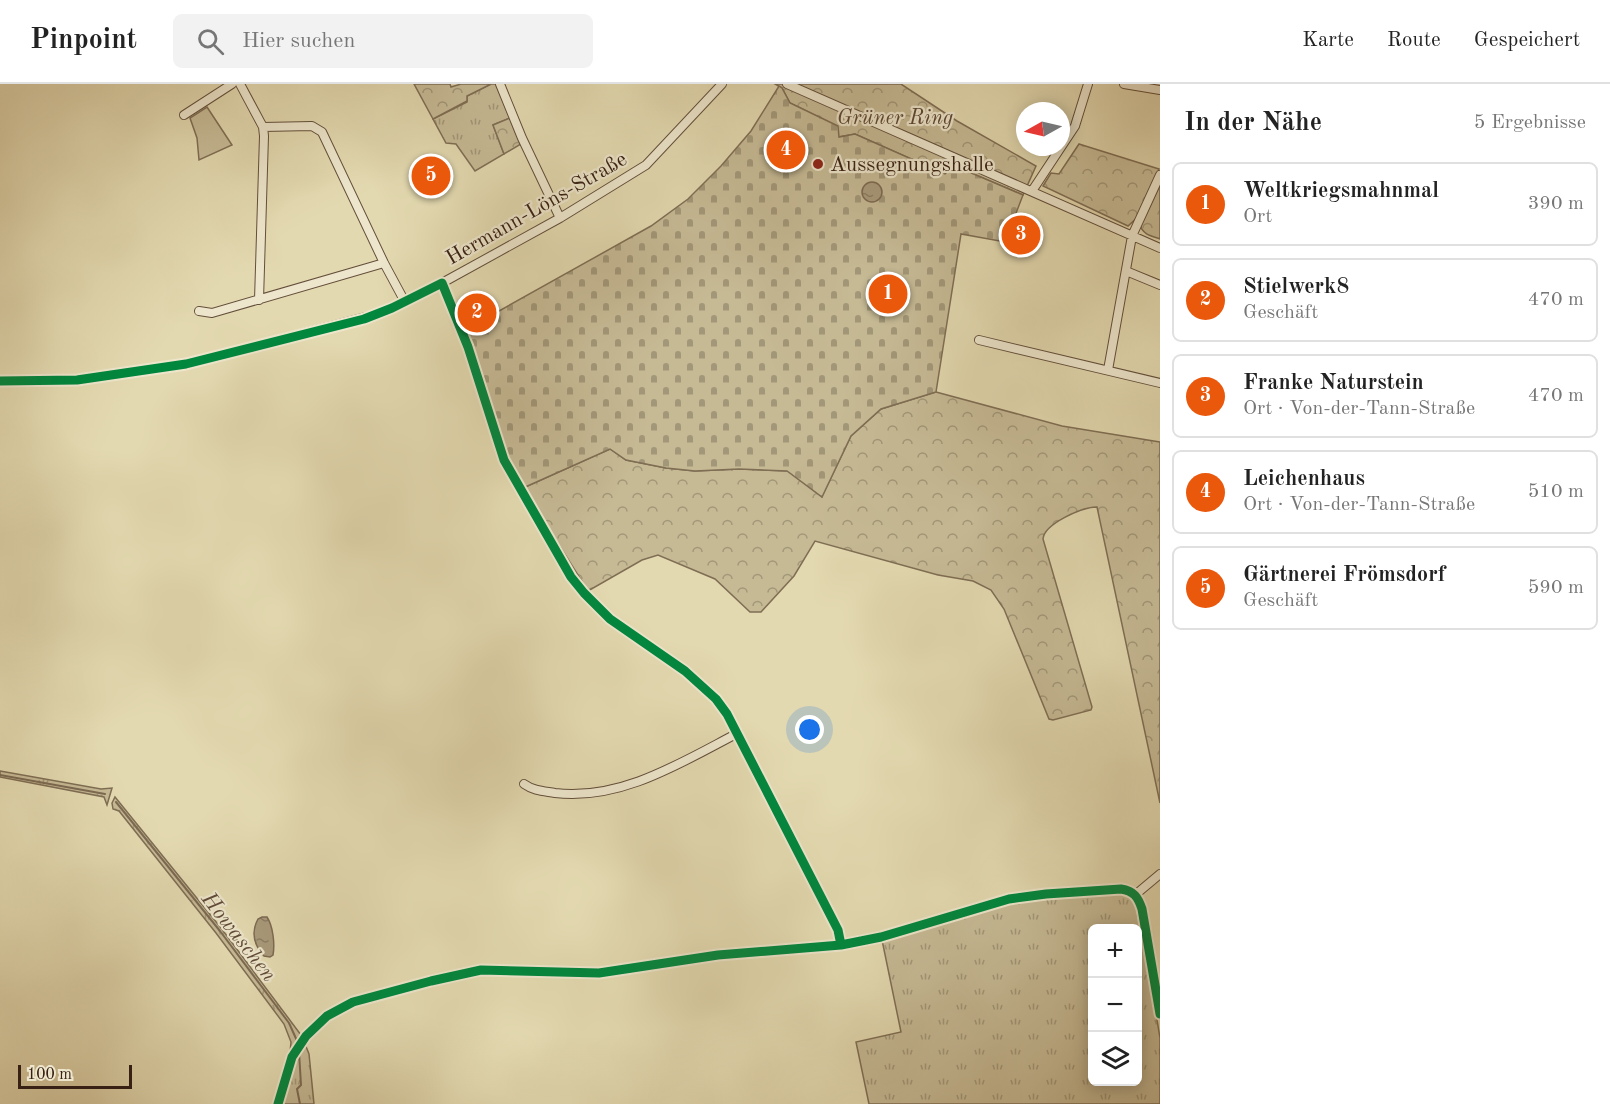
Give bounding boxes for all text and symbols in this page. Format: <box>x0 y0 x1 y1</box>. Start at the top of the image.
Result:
search box <box>173 14 593 68</box>
icon: search <box>194 25 227 58</box>
text: Pinpoint <box>30 27 137 55</box>
text: Hier suchen <box>242 30 355 52</box>
text: Karte <box>1302 30 1354 51</box>
text: Route <box>1387 30 1441 51</box>
text: Gespeichert <box>1474 30 1580 51</box>
north arrow <box>1016 102 1070 156</box>
park label: Grüner Ring <box>837 108 953 129</box>
text: In der Nähe <box>1184 110 1322 136</box>
text: 5 Ergebnisse <box>1474 113 1586 133</box>
pin: 4 <box>766 128 806 172</box>
street label: Hermann-Löns-Straße <box>443 149 631 270</box>
pin: 5 <box>412 154 450 199</box>
place label: Aussegnungshalle <box>830 155 994 176</box>
marker: Aussegnungshalle <box>811 157 825 171</box>
text: Weltkriegsmahnmal <box>1243 180 1439 202</box>
text: 1 <box>1200 194 1211 214</box>
text: 390 m <box>1528 194 1584 214</box>
text: Ort <box>1243 207 1272 227</box>
pin: 3 <box>1002 212 1040 258</box>
pin: 1 <box>868 272 908 316</box>
text: Stielwerk8 <box>1243 276 1349 298</box>
pin: 2 <box>458 290 496 336</box>
text: 2 <box>1200 290 1211 310</box>
text: 470 m <box>1528 290 1584 310</box>
text: Geschäft <box>1243 303 1318 323</box>
text: Franke Naturstein <box>1243 372 1424 394</box>
text: 3 <box>1200 386 1211 406</box>
text: 470 m <box>1528 386 1584 406</box>
text: Ort · Von-der-Tann-Straße <box>1243 399 1475 419</box>
text: Leichenhaus <box>1243 468 1365 490</box>
text: 4 <box>1200 482 1211 502</box>
text: 510 m <box>1528 482 1584 502</box>
text: Ort · Von-der-Tann-Straße <box>1243 495 1475 515</box>
text: Gärtnerei Frömsdorf <box>1243 564 1445 586</box>
text: 5 <box>1200 578 1211 598</box>
text: 590 m <box>1528 578 1584 598</box>
text: Geschäft <box>1243 591 1318 611</box>
your location <box>795 715 824 744</box>
water label: Howaschen <box>196 888 280 986</box>
map controls <box>1088 924 1142 1086</box>
button: + <box>1088 924 1142 978</box>
button: − <box>1088 978 1142 1032</box>
button: layers <box>1088 1032 1142 1086</box>
scale bar <box>18 1062 132 1090</box>
text: 100 m <box>27 1067 72 1083</box>

